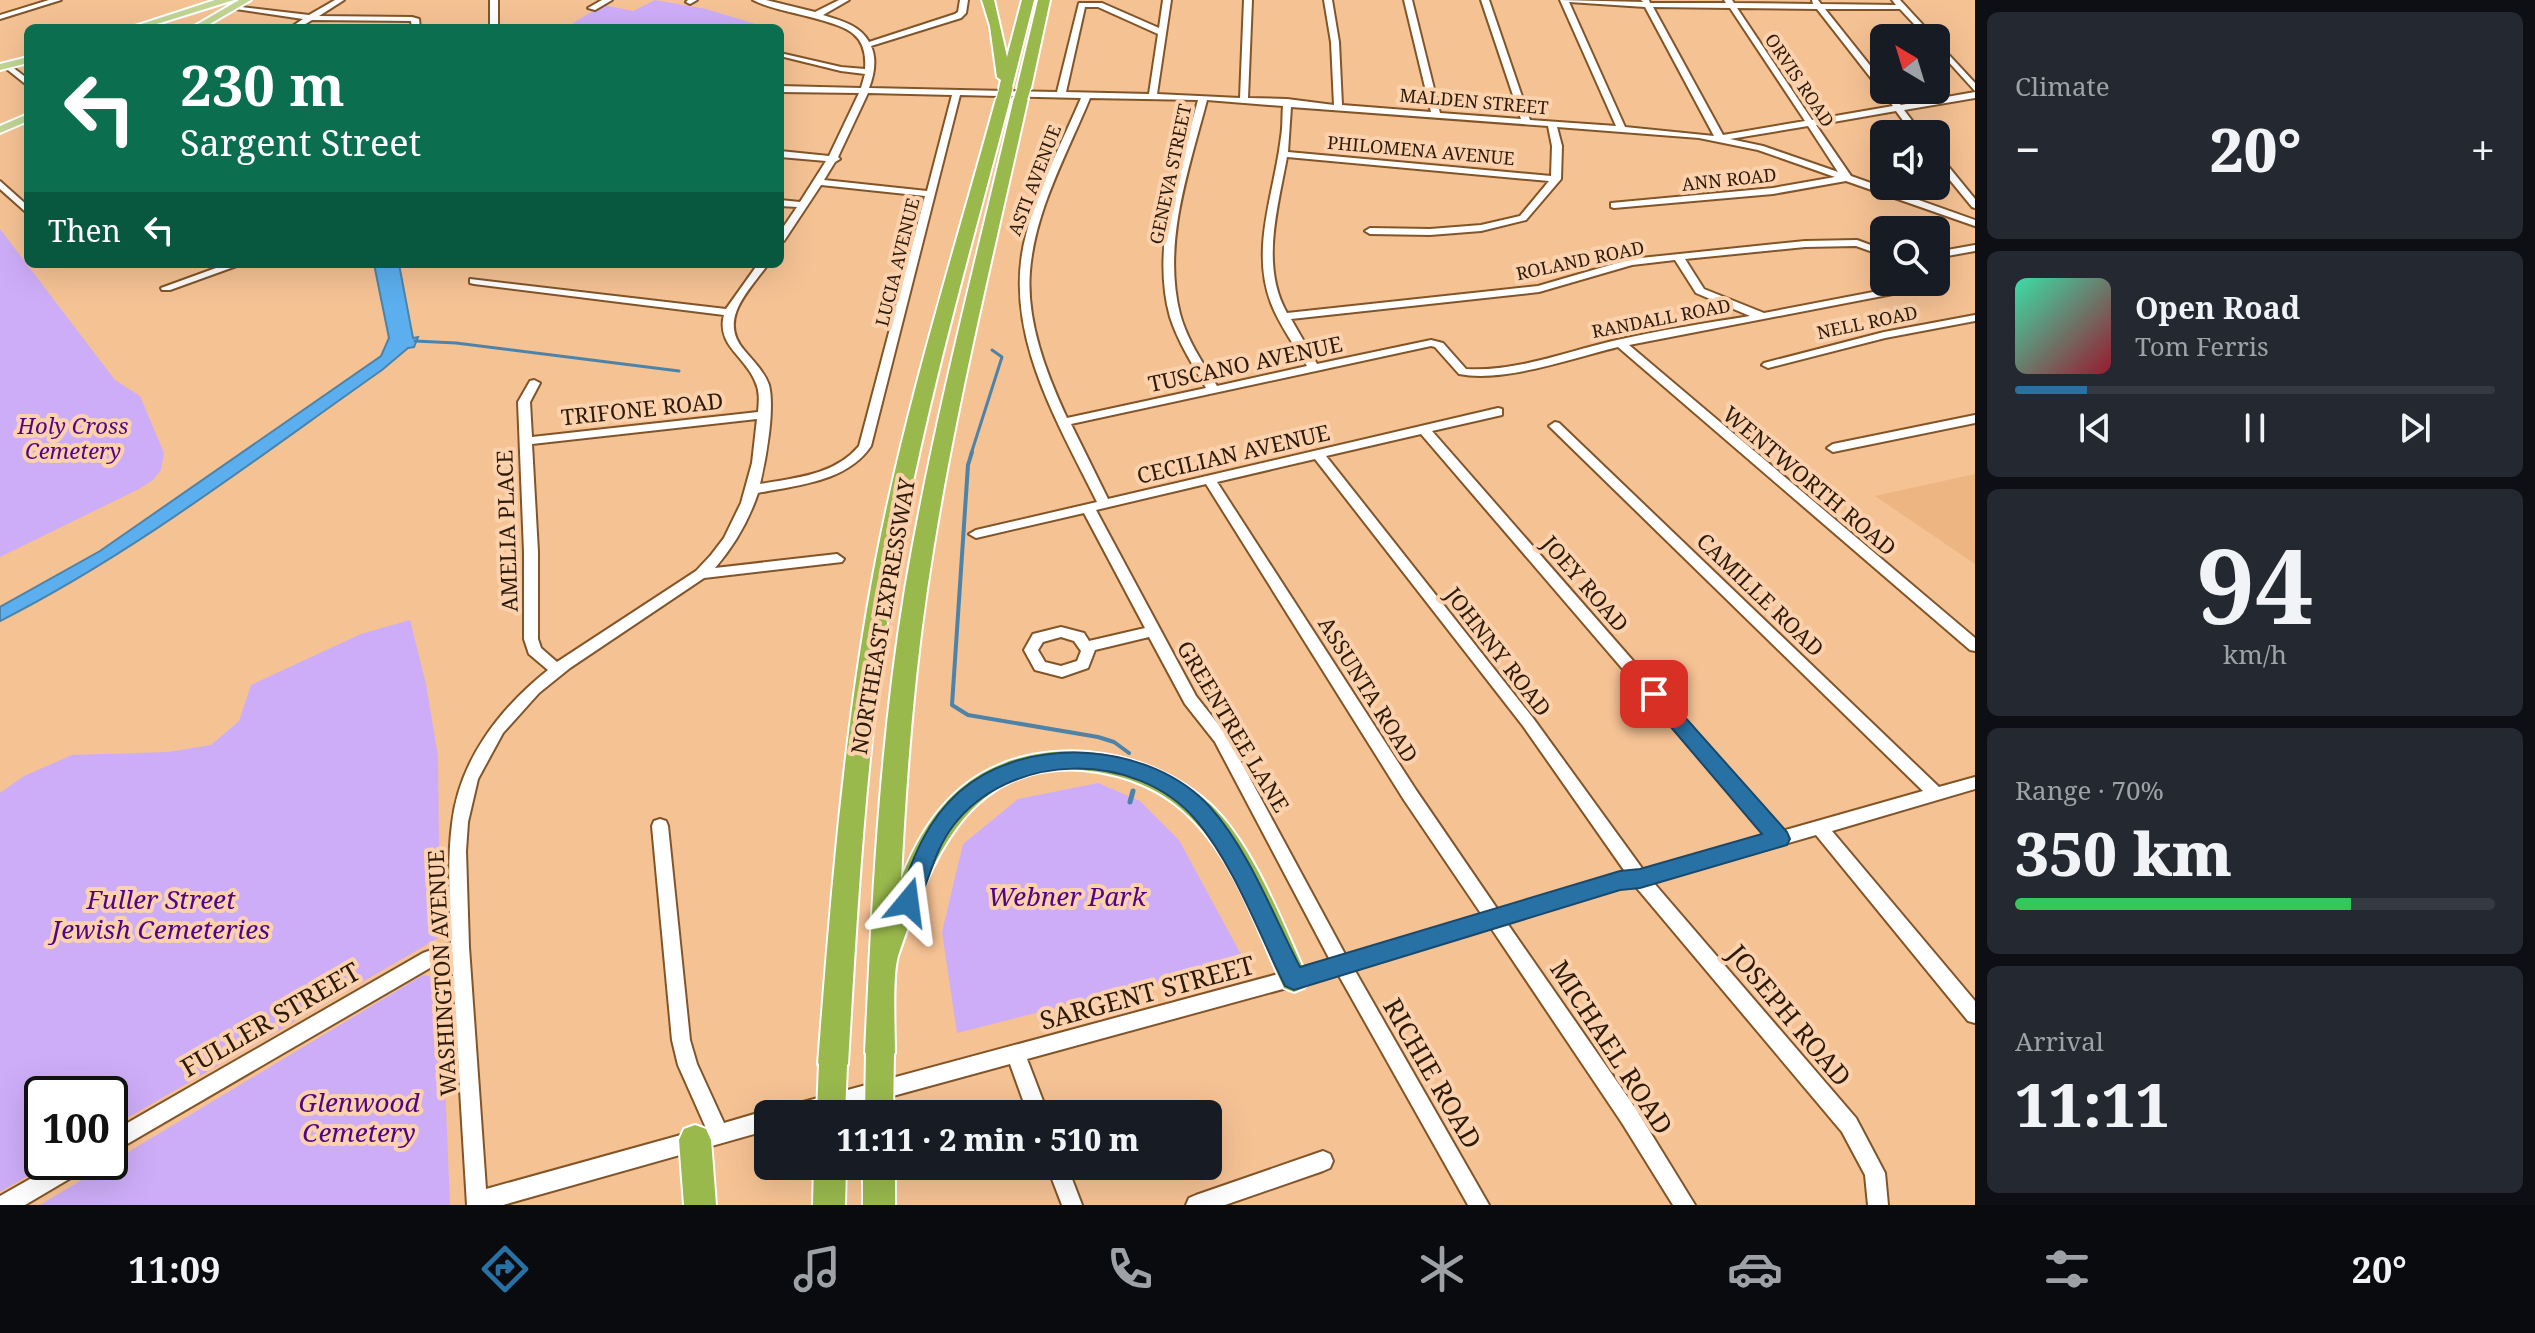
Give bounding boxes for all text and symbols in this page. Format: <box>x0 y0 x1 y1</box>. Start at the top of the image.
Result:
north arrow <box>1870 24 1950 104</box>
map controls <box>1870 24 1950 296</box>
street label: ORVIS ROAD <box>1760 28 1840 132</box>
text: 230 m <box>180 46 345 122</box>
icon: left <box>48 56 152 160</box>
text: Climate <box>2015 68 2110 104</box>
street label: MALDEN STREET <box>1399 83 1549 119</box>
street label: GENEVA STREET <box>1143 102 1197 246</box>
text: 20° <box>2209 108 2301 190</box>
text: Sargent Street <box>180 118 421 167</box>
text: − <box>2015 119 2040 179</box>
text: + <box>2470 119 2495 179</box>
button: sound <box>1870 120 1950 200</box>
street label: ASTI AVENUE <box>1002 121 1066 239</box>
street label: PHILOMENA AVENUE <box>1326 130 1516 170</box>
street label: ANN ROAD <box>1680 162 1778 196</box>
street label: LUCIA AVENUE <box>869 195 925 329</box>
icon: left <box>137 208 181 252</box>
text: Then <box>48 210 121 251</box>
button: search <box>1870 216 1950 296</box>
street label: ROLAND ROAD <box>1514 235 1646 285</box>
text: Open Road <box>2135 287 2300 328</box>
street label: RANDALL ROAD <box>1590 293 1732 343</box>
street label: NELL ROAD <box>1814 300 1920 344</box>
street label: TUSCANO AVENUE <box>1145 328 1345 398</box>
text: Tom Ferris <box>2135 328 2269 364</box>
street label: TRIFONE ROAD <box>559 385 725 431</box>
street label: WENTWORTH ROAD <box>1717 398 1903 562</box>
icon: previous <box>2073 406 2117 450</box>
icon: pause <box>2233 406 2277 450</box>
icon: next <box>2393 406 2437 450</box>
park label: Holy Cross Cemetery <box>17 410 128 465</box>
street label: CECILIAN AVENUE <box>1134 416 1332 490</box>
street label: AMELIA PLACE <box>488 449 524 613</box>
street label: NORTHEAST EXPRESSWAY <box>843 475 921 757</box>
text: 94 <box>2196 513 2314 654</box>
street label: CAMILLE ROAD <box>1691 526 1831 662</box>
street label: JOEY ROAD <box>1535 528 1636 637</box>
street label: JOHNNY ROAD <box>1439 579 1559 722</box>
street label: ASSUNTA ROAD <box>1312 610 1426 768</box>
street label: GREENTREE LANE <box>1171 635 1297 817</box>
text: km/h <box>2223 636 2287 672</box>
pin <box>1620 660 1688 728</box>
icon: arrive <box>1632 672 1676 716</box>
text: Range · 70% <box>2015 772 2164 808</box>
text: 350 km <box>2015 812 2232 894</box>
street label: WASHINGTON AVENUE <box>420 849 462 1097</box>
position arrow <box>866 860 950 944</box>
park label: Webner Park <box>988 878 1147 914</box>
park label: Fuller Street Jewish Cemeteries <box>47 881 270 947</box>
street label: JOSEPH ROAD <box>1719 936 1860 1093</box>
street label: SARGENT STREET <box>1036 946 1258 1038</box>
street label: FULLER STREET <box>174 953 366 1085</box>
street label: MICHAEL ROAD <box>1542 953 1682 1141</box>
street label: RICHIE ROAD <box>1375 991 1491 1155</box>
text: Arrival <box>2015 1023 2104 1059</box>
text: 11:11 <box>2015 1063 2170 1145</box>
speed limit sign: 100 <box>24 1076 128 1180</box>
park label: Glenwood Cemetery <box>298 1084 420 1150</box>
text: 11:11 · 2 min · 510 m <box>837 1119 1139 1160</box>
icon: directions <box>477 1241 533 1297</box>
icon: music <box>789 1241 845 1297</box>
icon: phone <box>1102 1241 1158 1297</box>
icon: climate <box>1414 1241 1470 1297</box>
icon: car <box>1727 1241 1783 1297</box>
icon: filters <box>2039 1241 2095 1297</box>
text: 11:09 <box>128 1245 221 1294</box>
text: 20° <box>2352 1245 2407 1294</box>

